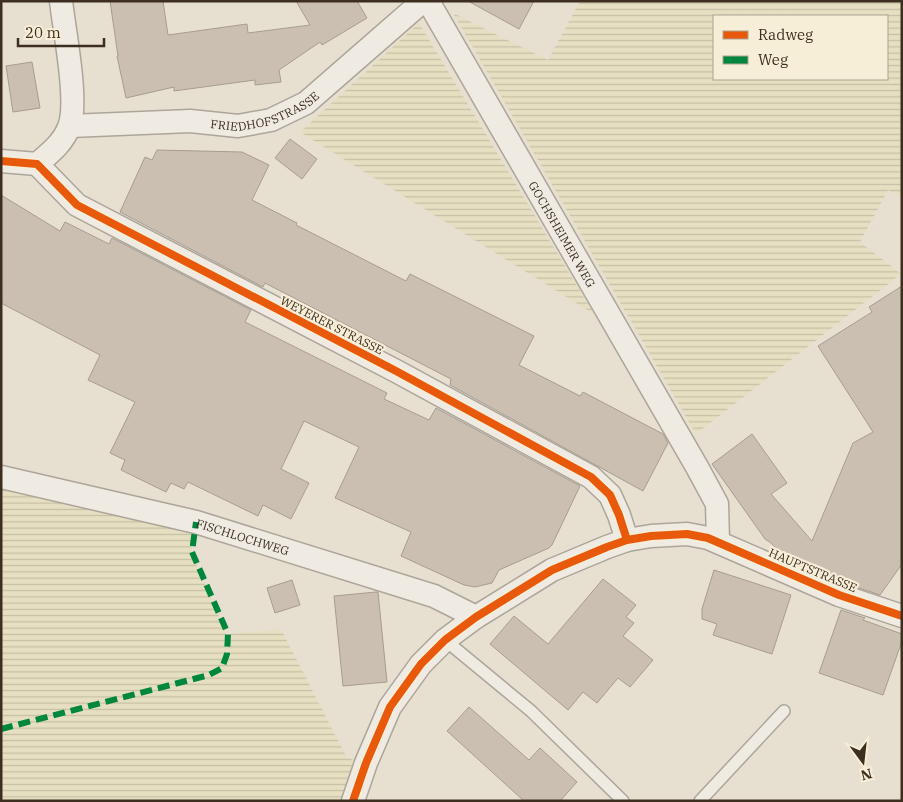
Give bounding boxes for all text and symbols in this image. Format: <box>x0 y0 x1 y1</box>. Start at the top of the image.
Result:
scale bar <box>18 15 104 47</box>
legend <box>713 15 888 80</box>
text: 20 m <box>25 23 61 42</box>
text: Radweg <box>758 25 813 44</box>
text: Weg <box>758 50 788 69</box>
street label: FRIEDHOFSTRASSE <box>210 88 322 133</box>
street label: GOCHSHEIMER WEG <box>526 178 599 290</box>
street label: WEYERER STRASSE <box>278 292 386 358</box>
street label: FISCHLOCHWEG <box>194 515 291 558</box>
street label: HAUPTSTRASSE <box>767 545 859 595</box>
north arrow <box>838 737 888 787</box>
text: N <box>859 764 874 785</box>

